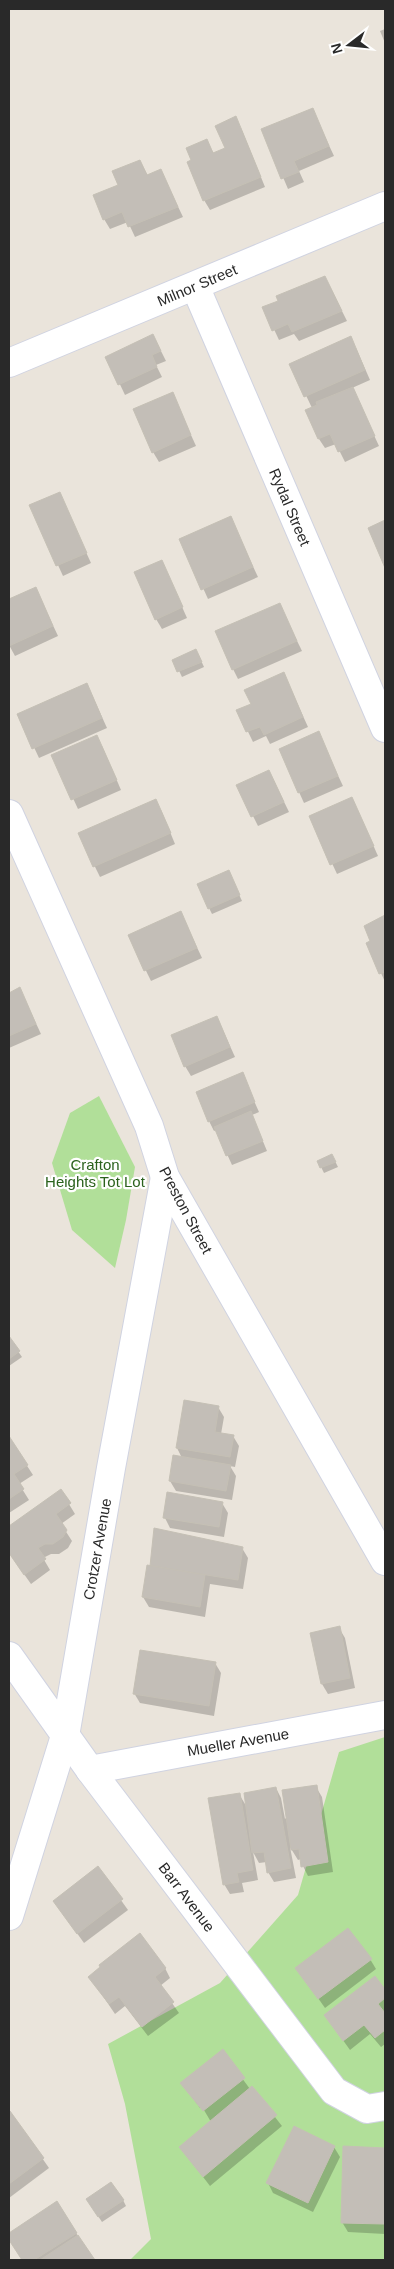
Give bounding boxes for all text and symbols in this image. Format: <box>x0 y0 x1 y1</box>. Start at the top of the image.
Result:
north arrow <box>324 20 374 70</box>
text: N <box>327 42 346 56</box>
street label: Milnor Street <box>155 260 240 309</box>
street label: Rydal Street <box>266 466 314 549</box>
park label: Crafton Heights Tot Lot <box>45 1156 146 1190</box>
street label: Preston Street <box>156 1164 216 1257</box>
street label: Crotzer Avenue <box>80 1497 114 1601</box>
street label: Mueller Avenue <box>186 1725 290 1759</box>
street label: Barr Avenue <box>155 1859 219 1935</box>

